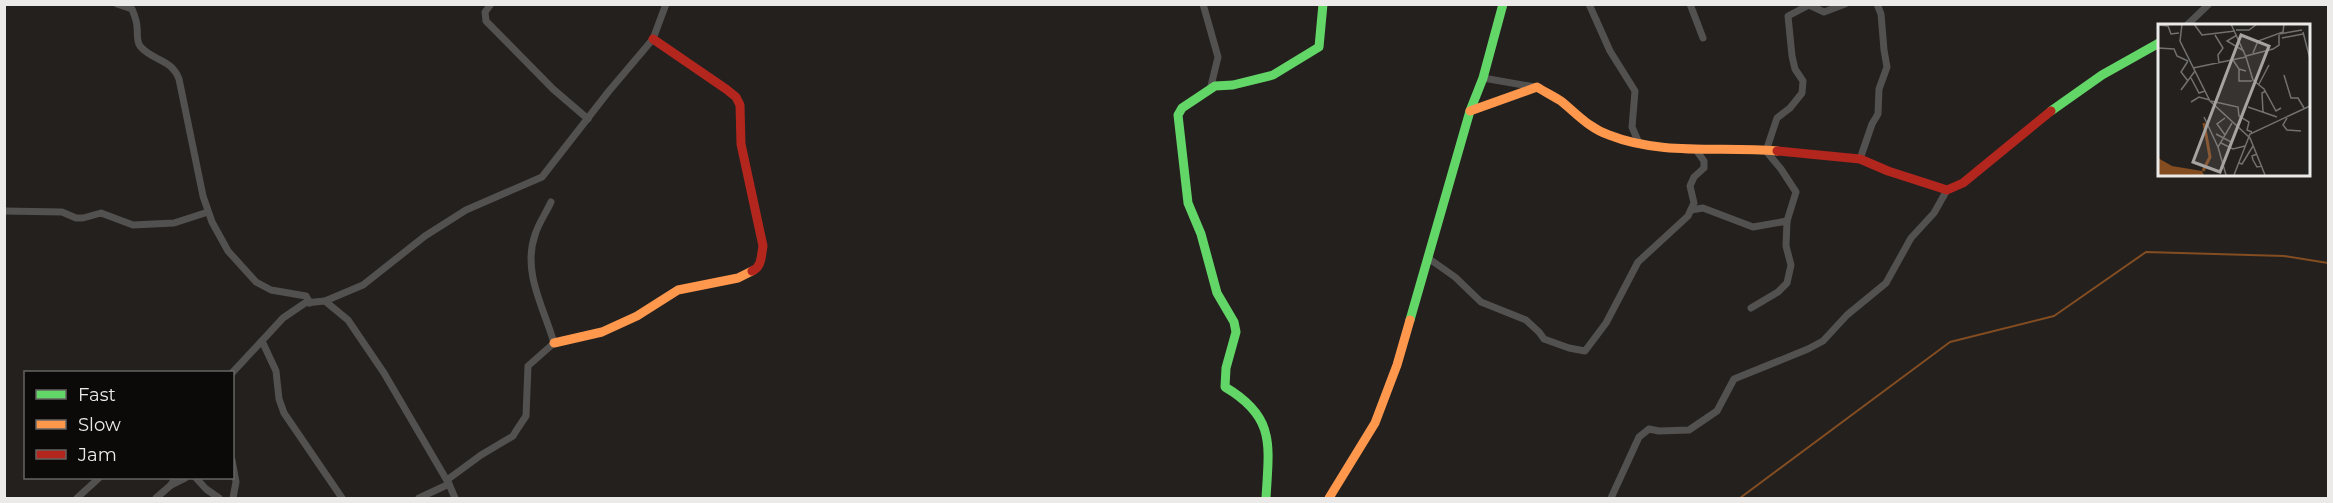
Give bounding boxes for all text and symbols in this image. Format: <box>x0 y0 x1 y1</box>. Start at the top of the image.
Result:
inset map <box>2158 24 2309 176</box>
legend <box>24 371 234 479</box>
text: Fast <box>78 384 116 406</box>
text: Slow <box>78 414 121 436</box>
text: Jam <box>77 444 117 466</box>

